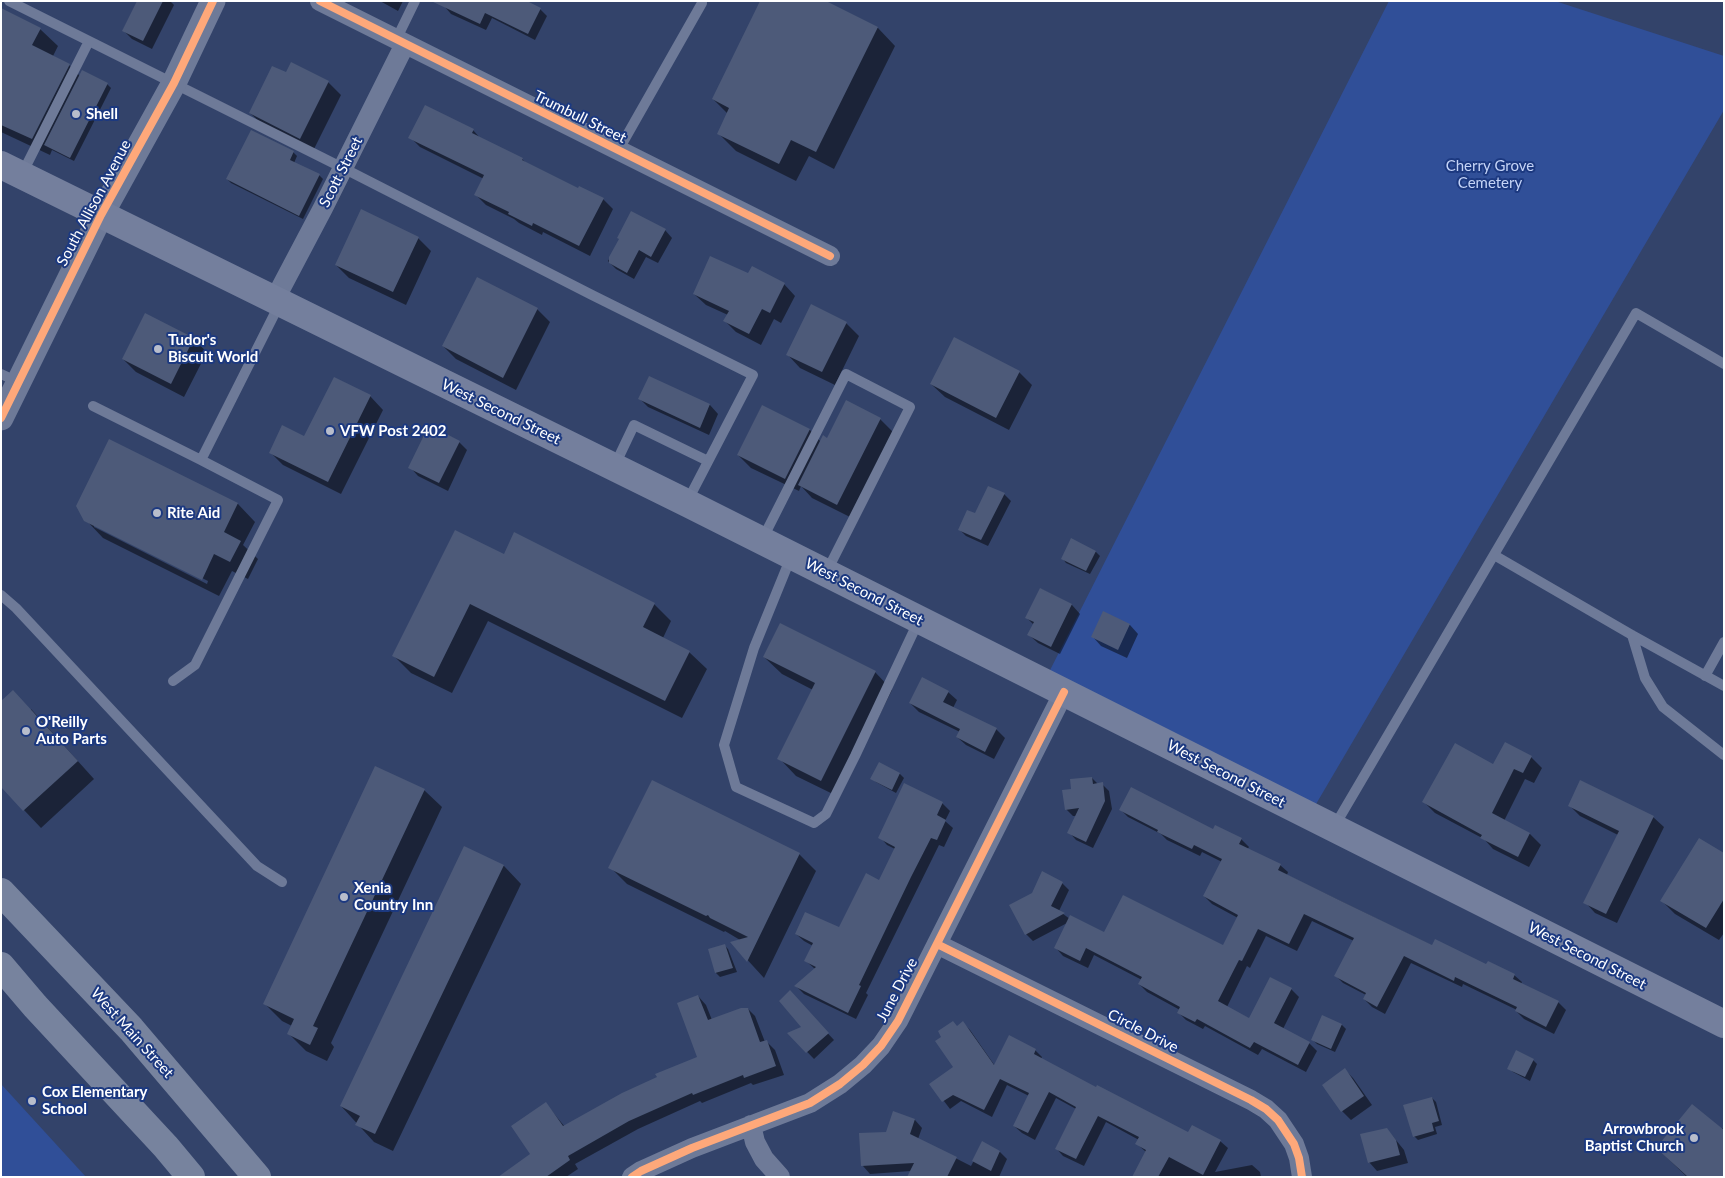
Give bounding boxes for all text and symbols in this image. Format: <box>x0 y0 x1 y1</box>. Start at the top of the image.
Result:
street label: Trumbull Street <box>531 87 629 147</box>
place label: Shell <box>86 105 118 123</box>
marker: Shell <box>70 108 82 120</box>
street label: Scott Street <box>315 134 367 210</box>
street label: South Allison Avenue <box>53 137 135 269</box>
park label: Cherry Grove Cemetery <box>1446 157 1534 192</box>
place label: Tudor's Biscuit World <box>168 331 258 366</box>
marker: Tudor's Biscuit World <box>152 343 164 355</box>
street label: West Second Street <box>439 375 563 449</box>
place label: VFW Post 2402 <box>340 422 446 440</box>
marker: VFW Post 2402 <box>324 425 336 437</box>
place label: Rite Aid <box>167 504 220 522</box>
marker: Rite Aid <box>151 507 163 519</box>
street label: West Second Street <box>802 554 926 630</box>
place label: O'Reilly Auto Parts <box>36 713 107 748</box>
marker: O'Reilly Auto Parts <box>20 725 32 737</box>
street label: West Second Street <box>1164 736 1288 812</box>
place label: Xenia Country Inn <box>354 879 433 914</box>
marker: Xenia Country Inn <box>338 891 350 903</box>
street label: West Second Street <box>1525 918 1649 994</box>
street label: June Drive <box>873 955 921 1025</box>
street label: West Main Street <box>87 984 177 1082</box>
street label: Circle Drive <box>1105 1006 1181 1056</box>
place label: Cox Elementary School <box>42 1083 147 1118</box>
marker: Cox Elementary School <box>26 1095 38 1107</box>
place label: Arrowbrook Baptist Church <box>1585 1120 1684 1155</box>
marker: Arrowbrook Baptist Church <box>1688 1132 1700 1144</box>

